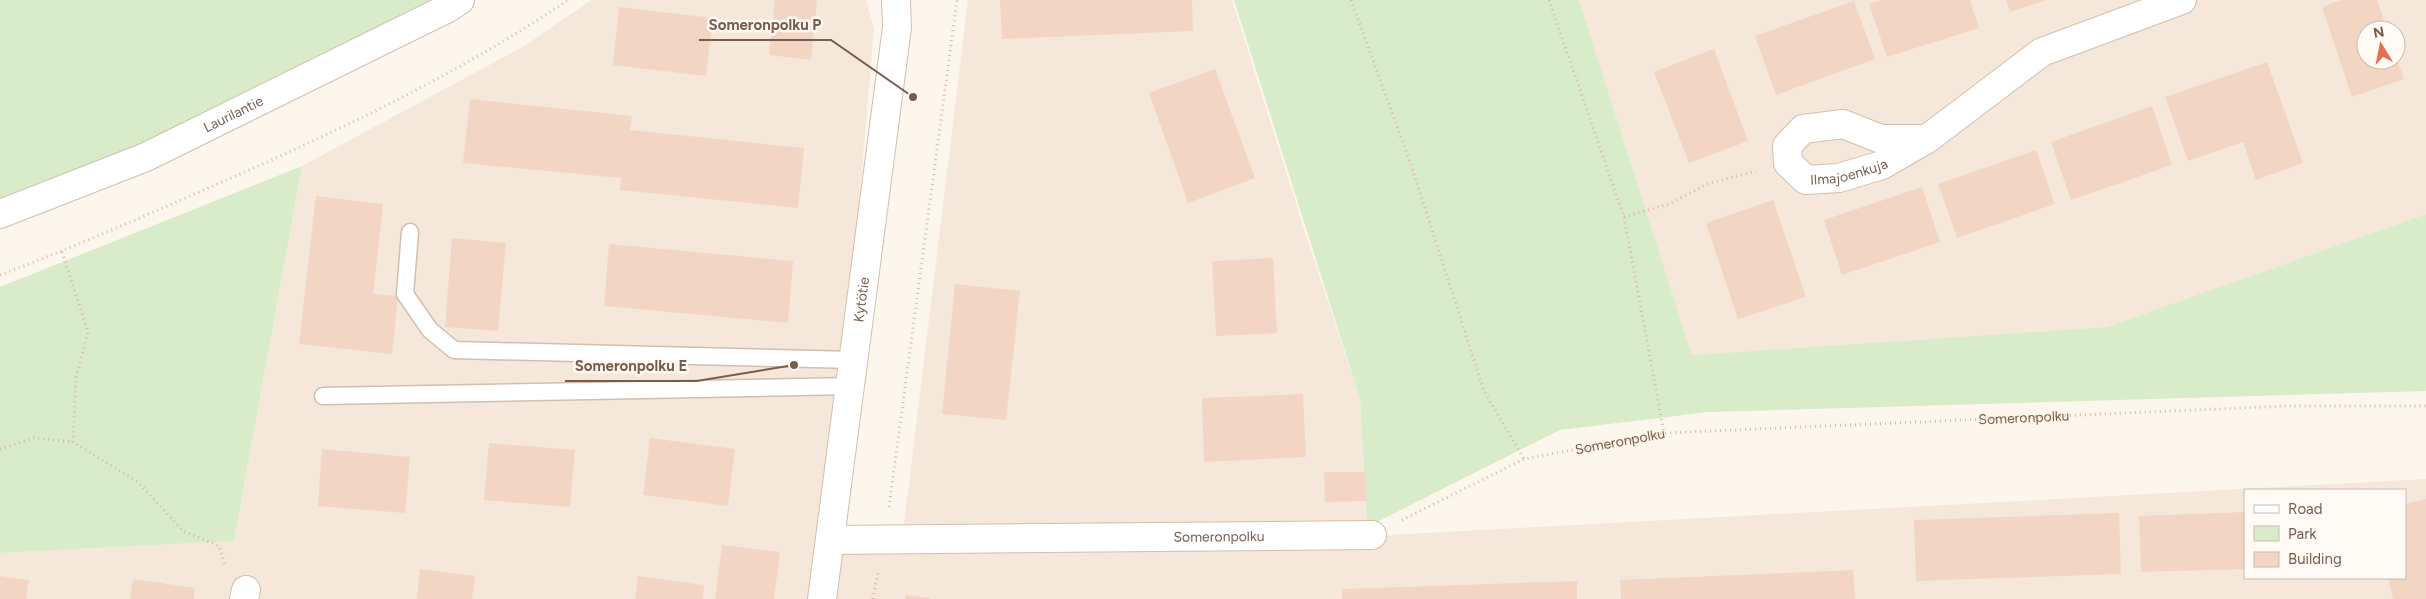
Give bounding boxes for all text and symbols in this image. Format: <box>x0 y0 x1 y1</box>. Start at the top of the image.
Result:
callout: Someronpolku P <box>699 10 831 40</box>
text: Someronpolku P <box>709 16 821 34</box>
north arrow <box>2356 20 2406 70</box>
text: N <box>2372 23 2386 42</box>
street label: Laurilantie <box>201 92 266 136</box>
street label: Ilmajoenkuja <box>1810 155 1891 189</box>
street label: Kytötie <box>850 276 873 323</box>
callout: Someronpolku E <box>565 351 697 381</box>
text: Someronpolku E <box>575 357 687 375</box>
street label: Someronpolku <box>1978 407 2070 428</box>
street label: Someronpolku <box>1574 425 1666 458</box>
legend <box>2244 489 2406 579</box>
text: Road <box>2288 500 2323 518</box>
text: Park <box>2288 525 2317 543</box>
street label: Someronpolku <box>1173 528 1265 546</box>
text: Building <box>2288 550 2342 568</box>

